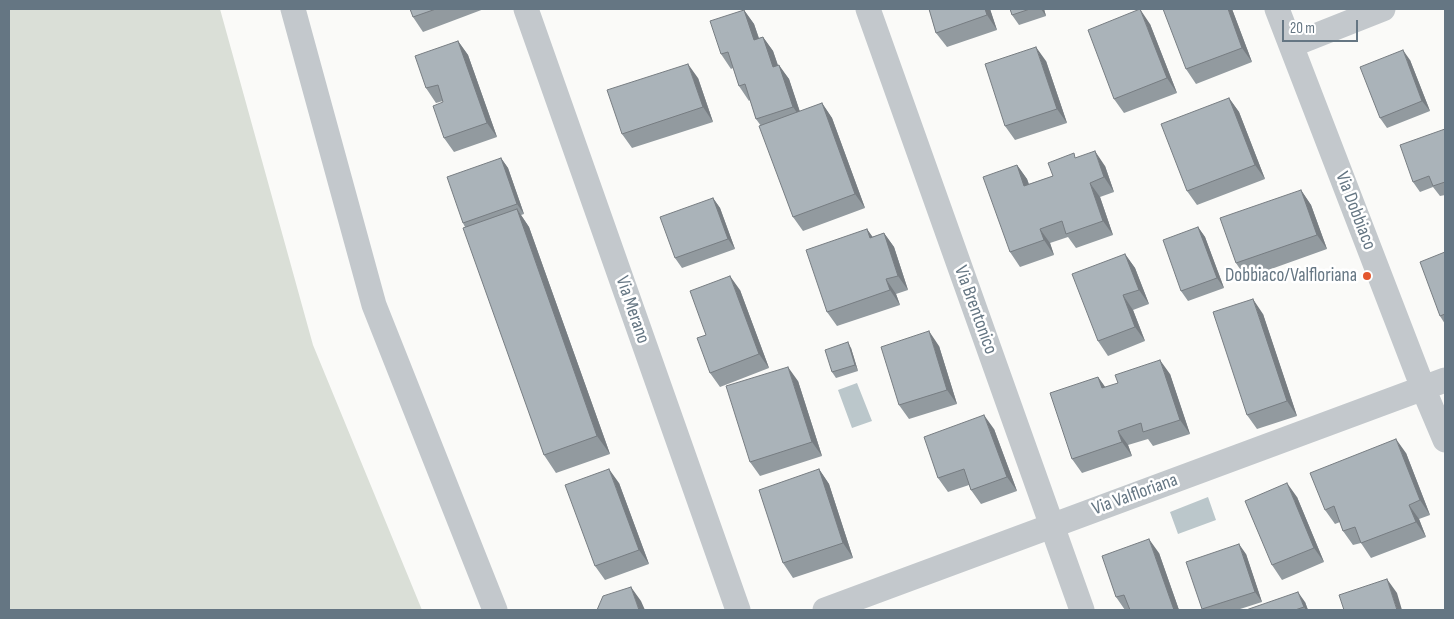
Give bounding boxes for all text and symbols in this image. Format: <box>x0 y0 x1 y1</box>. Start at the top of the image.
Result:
scale bar <box>1284 10 1360 42</box>
text: 20 m <box>1290 19 1315 38</box>
street label: Via Dobbiaco <box>1330 169 1380 253</box>
street label: Via Brentonico <box>948 263 1002 357</box>
place label: Dobbiaco/Valfloriana <box>1225 265 1357 287</box>
marker: Dobbiaco/Valfloriana <box>1361 270 1373 282</box>
street label: Via Merano <box>610 273 654 347</box>
street label: Via Valfloriana <box>1089 469 1181 521</box>

